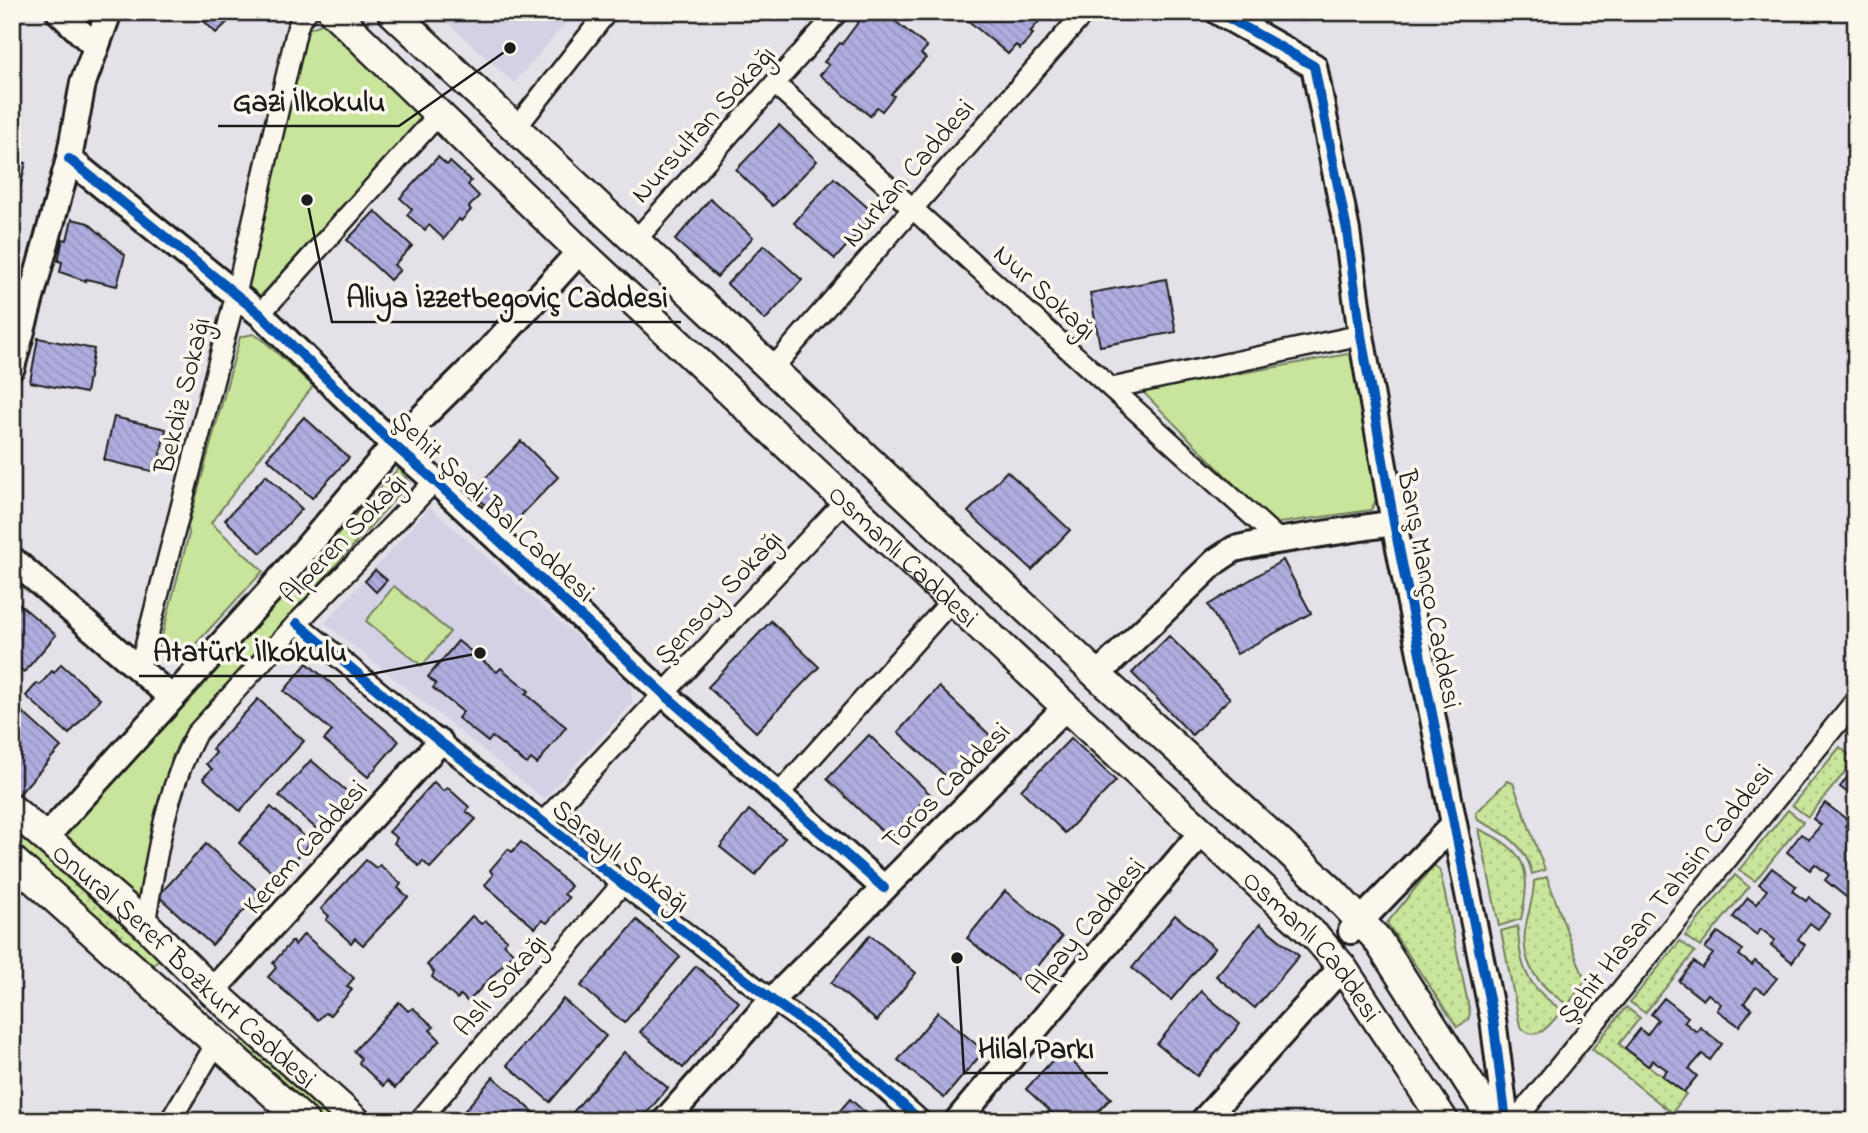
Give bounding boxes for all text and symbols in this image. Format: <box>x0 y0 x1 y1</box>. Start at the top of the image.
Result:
street label: Nursultan Sokağı <box>622 37 787 214</box>
callout: Gazi İlkokulu <box>218 75 399 126</box>
text: Gazi İlkokulu <box>233 82 385 126</box>
street label: Nurkan Caddesi <box>833 91 986 258</box>
street label: Nur Sokağı <box>983 236 1105 351</box>
callout: Aliya İzzetbegoviç Caddesi <box>332 271 681 322</box>
text: Aliya İzzetbegoviç Caddesi <box>346 278 668 323</box>
street label: Bekdiz Sokağı <box>145 313 224 479</box>
street label: Şehit Şadi Bal Caddesi <box>381 402 603 613</box>
street label: Alperen Sokağı <box>271 465 418 614</box>
street label: Barış Manço Caddesi <box>1384 466 1471 713</box>
street label: Osmanlı Caddesi <box>817 476 986 639</box>
street label: Şensoy Sokağı <box>646 521 793 675</box>
callout: Atatürk İlkokulu <box>139 625 361 676</box>
text: Atatürk İlkokulu <box>153 632 347 676</box>
street label: Toros Caddesi <box>874 714 1021 861</box>
street label: Şehit Hasan Tahsin Caddesi <box>1548 756 1785 1034</box>
street label: Kerem Caddesi <box>235 771 379 925</box>
street label: Saraylı Sokağı <box>542 791 698 925</box>
street label: Onural Şeref Bozkurt Caddesi <box>41 835 325 1100</box>
street label: Alpay Caddesi <box>1017 849 1157 1005</box>
street label: Osmanlı Caddesi <box>1231 862 1390 1031</box>
street label: Aslı Sokağı <box>445 926 558 1047</box>
callout: Hilal Parkı <box>964 1022 1108 1073</box>
text: Hilal Parkı <box>978 1029 1094 1073</box>

